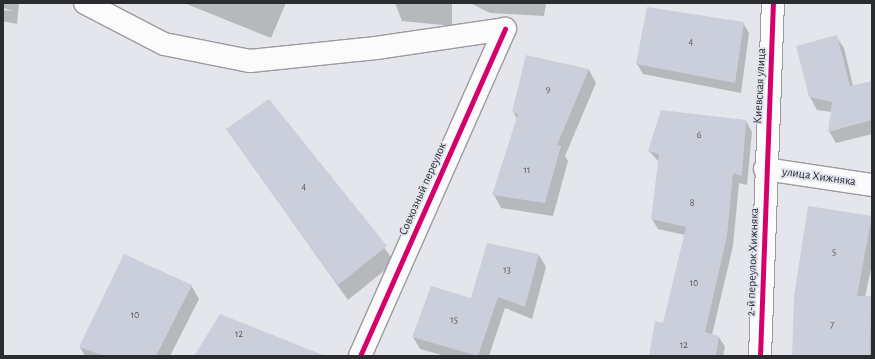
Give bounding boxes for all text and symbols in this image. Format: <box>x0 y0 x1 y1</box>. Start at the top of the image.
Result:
house number: 4 <box>689 37 693 49</box>
street label: Киевская улица <box>751 48 769 124</box>
house number: 9 <box>546 84 550 96</box>
house number: 6 <box>697 130 701 142</box>
street label: Совхозный переулок <box>396 140 450 238</box>
house number: 11 <box>524 165 530 177</box>
street label: улица Хижняка <box>781 165 857 189</box>
house number: 4 <box>302 182 306 194</box>
house number: 8 <box>690 198 694 210</box>
street label: 2-й переулок Хижняка <box>744 208 762 316</box>
house number: 5 <box>832 247 836 259</box>
house number: 13 <box>503 265 511 277</box>
house number: 10 <box>690 278 698 290</box>
house number: 10 <box>131 310 139 322</box>
house number: 15 <box>450 315 458 327</box>
house number: 7 <box>830 320 834 332</box>
house number: 12 <box>235 329 243 341</box>
house number: 12 <box>680 340 688 352</box>

